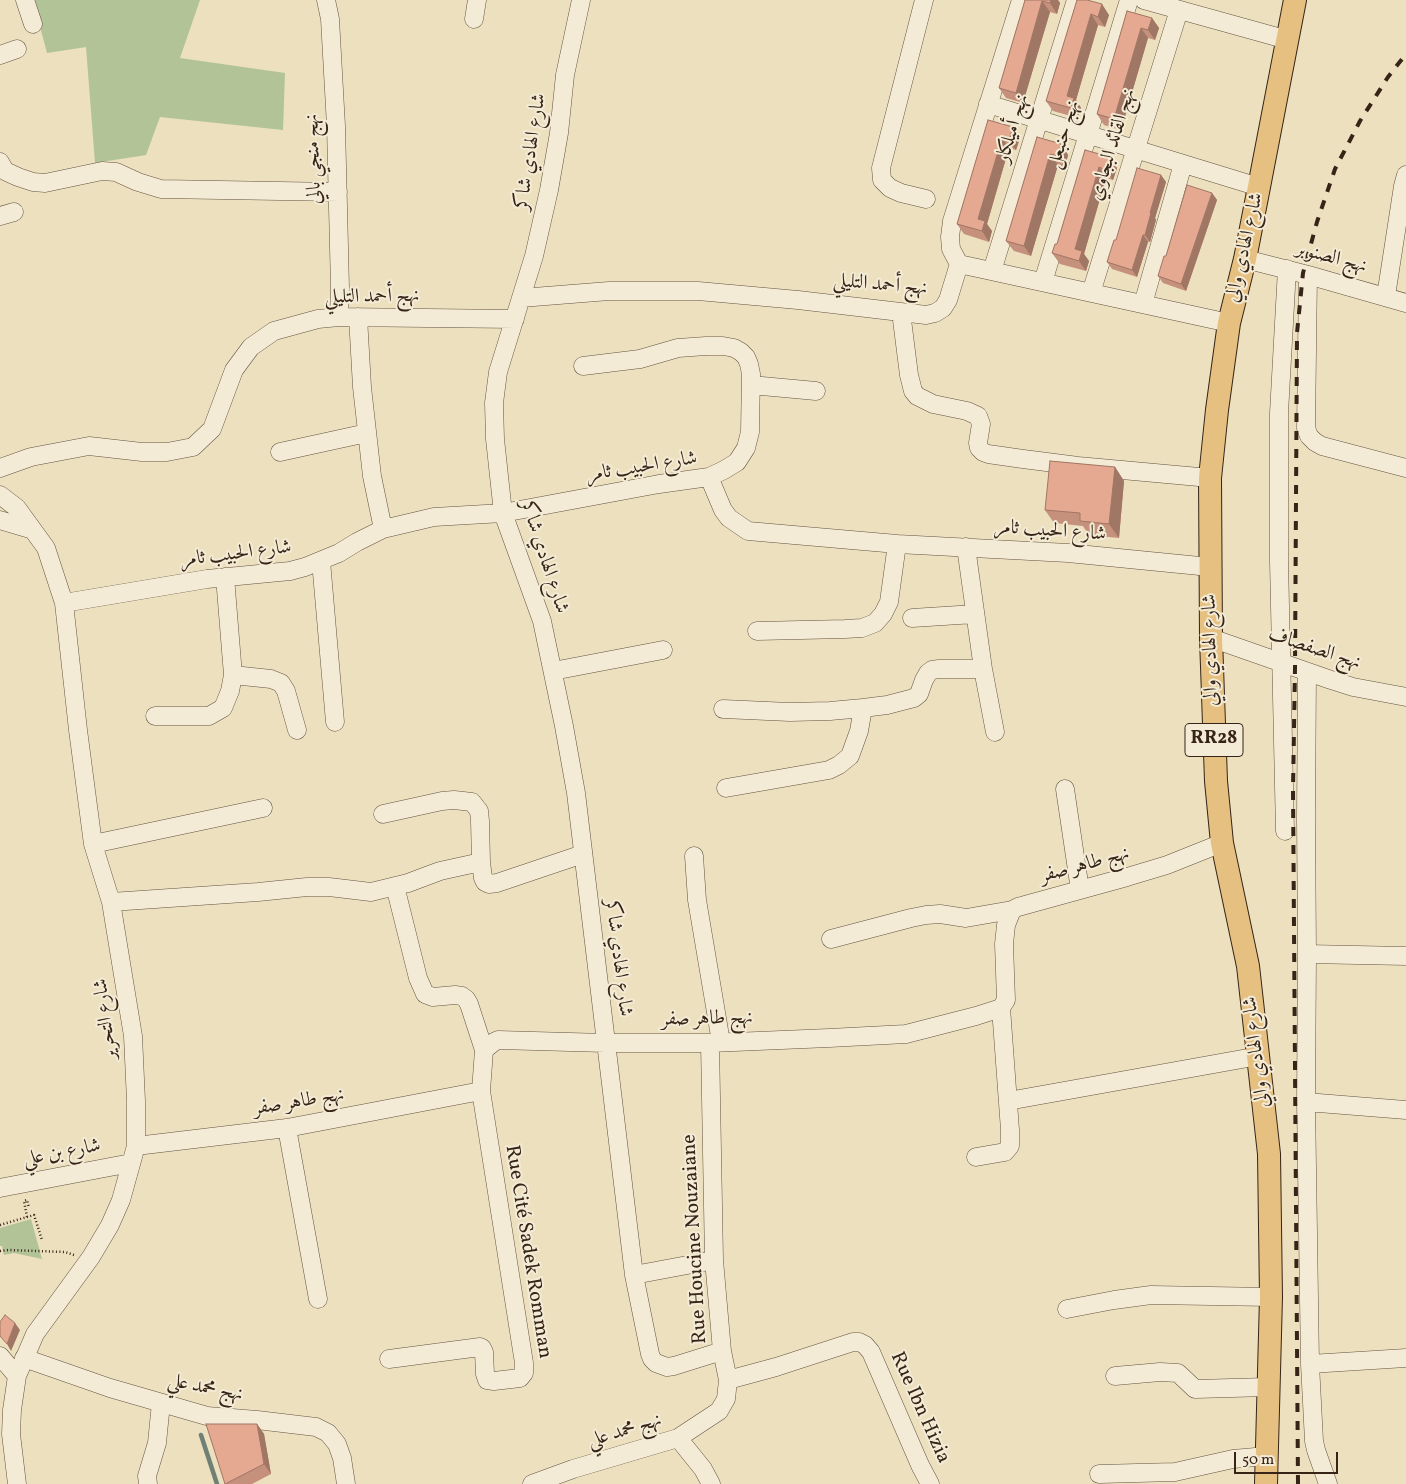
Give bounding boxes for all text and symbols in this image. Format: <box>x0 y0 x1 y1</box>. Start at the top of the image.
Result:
street label: نهج القائد البجاوي <box>1086 86 1142 204</box>
street label: شارع الهادي شاكر <box>511 92 553 212</box>
street label: نهج أميلكار <box>992 92 1036 166</box>
street label: نهج حنبعل <box>1043 98 1087 172</box>
street label: نهج منجي بالي <box>301 113 329 205</box>
street label: شارع الهادي والي <box>1222 191 1270 305</box>
street label: نهج الصنوبر <box>1293 238 1369 280</box>
street label: نهج أحمد التليلي <box>832 270 928 302</box>
street label: نهج أحمد التليلي <box>324 285 420 311</box>
street label: شارع الحبيب ثامر <box>585 447 699 489</box>
street label: شارع الهادي شاكر <box>513 497 573 617</box>
street label: شارع الحبيب ثامر <box>993 516 1107 548</box>
street label: شارع الحبيب ثامر <box>179 536 293 574</box>
street label: شارع الهادي والي <box>1199 594 1225 706</box>
street label: نهج الصفصاف <box>1265 624 1363 676</box>
road number: RR28 <box>1185 724 1243 756</box>
street label: نهج طاهر صفر <box>1038 843 1132 889</box>
street label: شارع الهادي شاكر <box>598 898 636 1018</box>
street label: شارع التحرير <box>90 977 124 1061</box>
street label: شارع الهادي والي <box>1239 995 1277 1109</box>
street label: نهج طاهر صفر <box>661 1007 753 1033</box>
street label: نهج طاهر صفر <box>252 1084 346 1122</box>
street label: Rue Houcine Nouzaiane <box>679 1134 713 1344</box>
street label: شارع بن علي <box>21 1135 103 1173</box>
street label: Rue Cité Sadek Romman <box>498 1144 556 1360</box>
street label: Rue Ibn Hizia <box>884 1349 954 1467</box>
street label: نهج محمد علي <box>165 1370 245 1408</box>
street label: نهج محمد علي <box>585 1409 665 1455</box>
scale bar <box>1236 1442 1340 1474</box>
text: 50 m <box>1242 1450 1274 1471</box>

